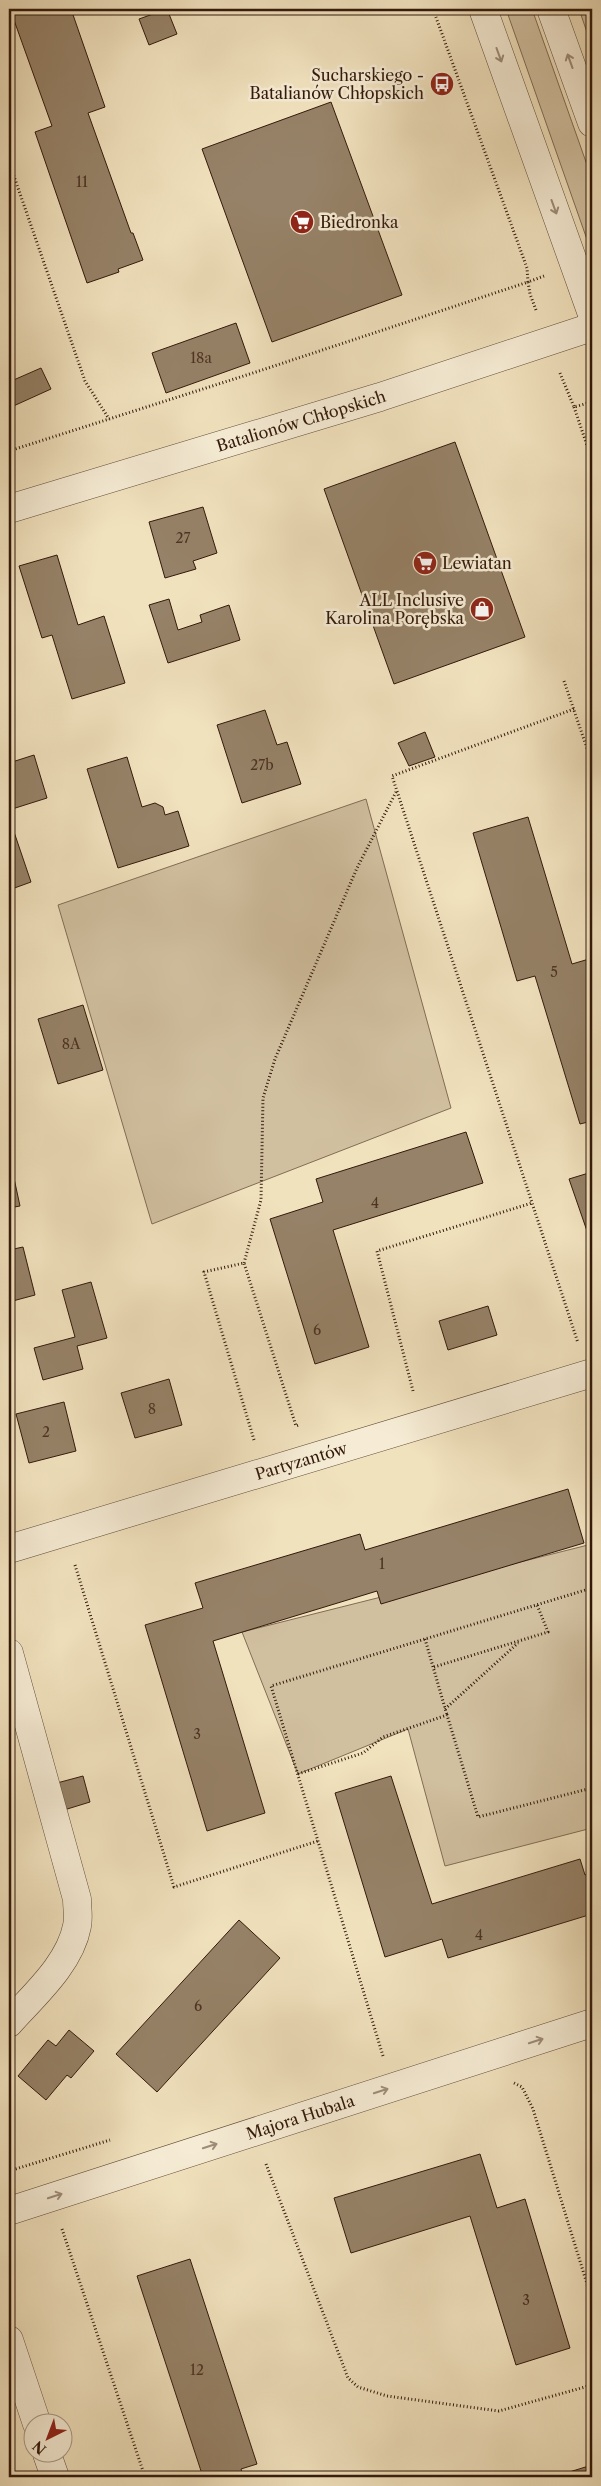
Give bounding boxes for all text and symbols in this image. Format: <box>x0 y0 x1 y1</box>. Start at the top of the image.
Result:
one-way arrow <box>495 46 504 62</box>
one-way arrow <box>565 54 574 69</box>
place label: Sucharskiego - Batalianów Chłopskich <box>249 65 424 103</box>
bus stop icon: Sucharskiego - Batalianów Chłopskich <box>429 71 455 97</box>
house number: 11 <box>76 173 88 191</box>
one-way arrow <box>550 199 559 215</box>
supermarket icon: Biedronka <box>289 209 315 235</box>
place label: Biedronka <box>320 212 399 232</box>
house number: 18a <box>190 349 212 367</box>
street label: Batalionów Chłopskich <box>214 386 388 456</box>
house number: 27 <box>176 529 191 547</box>
supermarket icon: Lewiatan <box>412 550 438 576</box>
place label: Lewiatan <box>442 553 512 573</box>
place label: ALL Inclusive Karolina Porębska <box>325 590 465 628</box>
shop icon: ALL Inclusive Karolina Porębska <box>469 596 495 622</box>
house number: 27b <box>250 756 274 774</box>
house number: 5 <box>550 963 558 981</box>
house number: 8A <box>62 1035 81 1053</box>
house number: 4 <box>371 1194 379 1212</box>
house number: 6 <box>313 1321 321 1339</box>
house number: 8 <box>148 1400 156 1418</box>
house number: 2 <box>42 1423 50 1441</box>
street label: Partyzantów <box>253 1437 350 1484</box>
house number: 1 <box>379 1555 385 1573</box>
house number: 3 <box>193 1725 201 1743</box>
house number: 4 <box>475 1926 483 1944</box>
house number: 6 <box>194 1997 202 2015</box>
one-way arrow <box>528 2036 543 2045</box>
one-way arrow <box>373 2085 389 2095</box>
street label: Majora Hubala <box>244 2090 357 2144</box>
one-way arrow <box>201 2140 217 2150</box>
one-way arrow <box>47 2190 63 2200</box>
house number: 3 <box>522 2291 530 2309</box>
house number: 12 <box>190 2361 204 2379</box>
north arrow <box>22 2414 72 2464</box>
text: N <box>29 2437 50 2458</box>

